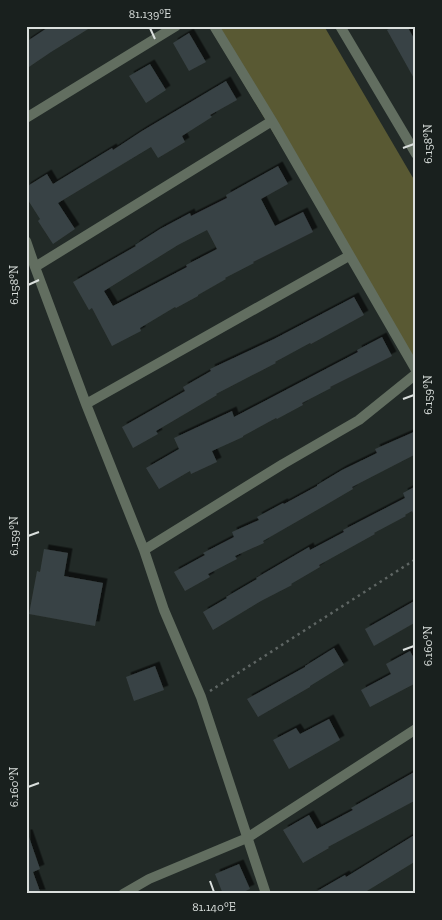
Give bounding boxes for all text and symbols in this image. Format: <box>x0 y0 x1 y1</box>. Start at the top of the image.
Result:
text: 81.139°E <box>129 7 171 21</box>
text: 6.158°N <box>421 124 435 164</box>
text: 6.158°N <box>7 265 21 305</box>
text: 6.159°N <box>421 375 435 415</box>
text: 6.159°N <box>7 516 21 556</box>
text: 6.160°N <box>421 626 435 666</box>
text: 6.160°N <box>7 767 21 807</box>
text: 81.140°E <box>192 900 236 914</box>

